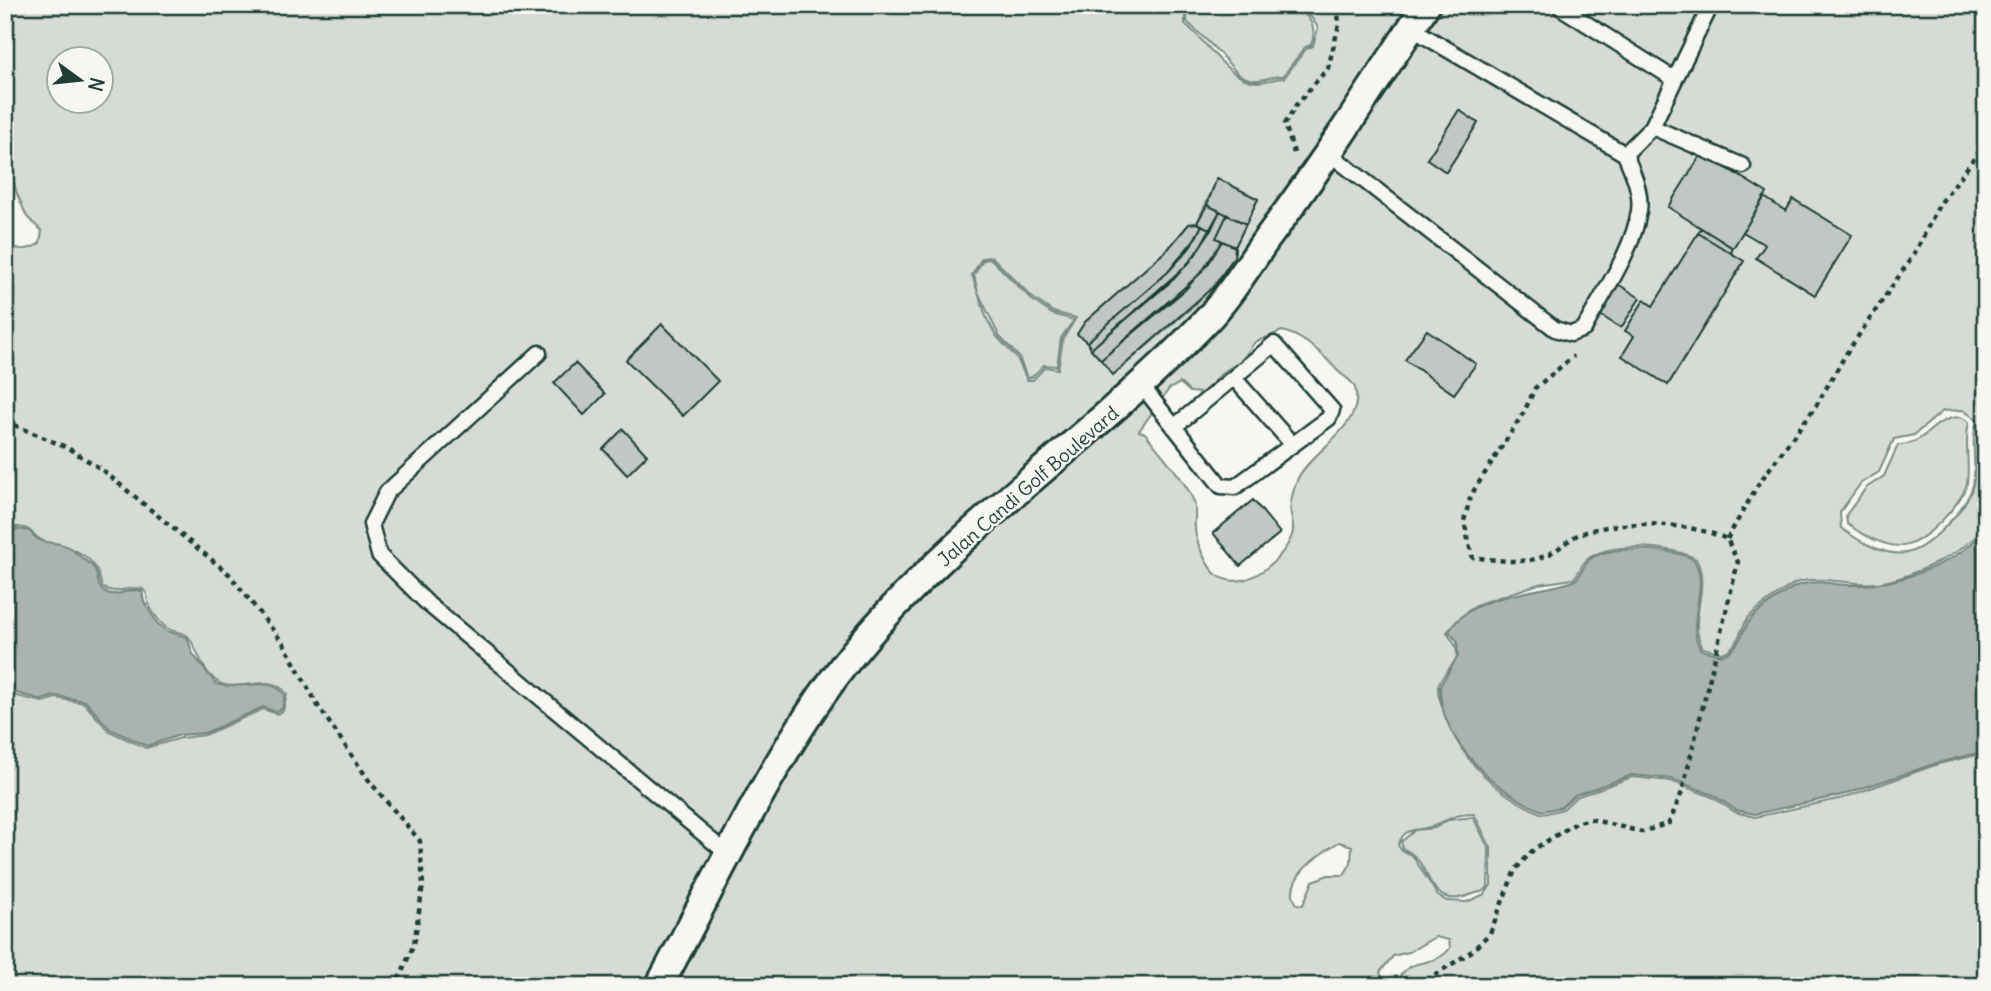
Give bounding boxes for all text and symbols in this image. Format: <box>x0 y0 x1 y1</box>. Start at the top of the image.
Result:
north arrow <box>46 46 116 116</box>
text: N <box>83 75 110 94</box>
street label: Jalan Candi Golf Boulevard <box>933 401 1123 571</box>

